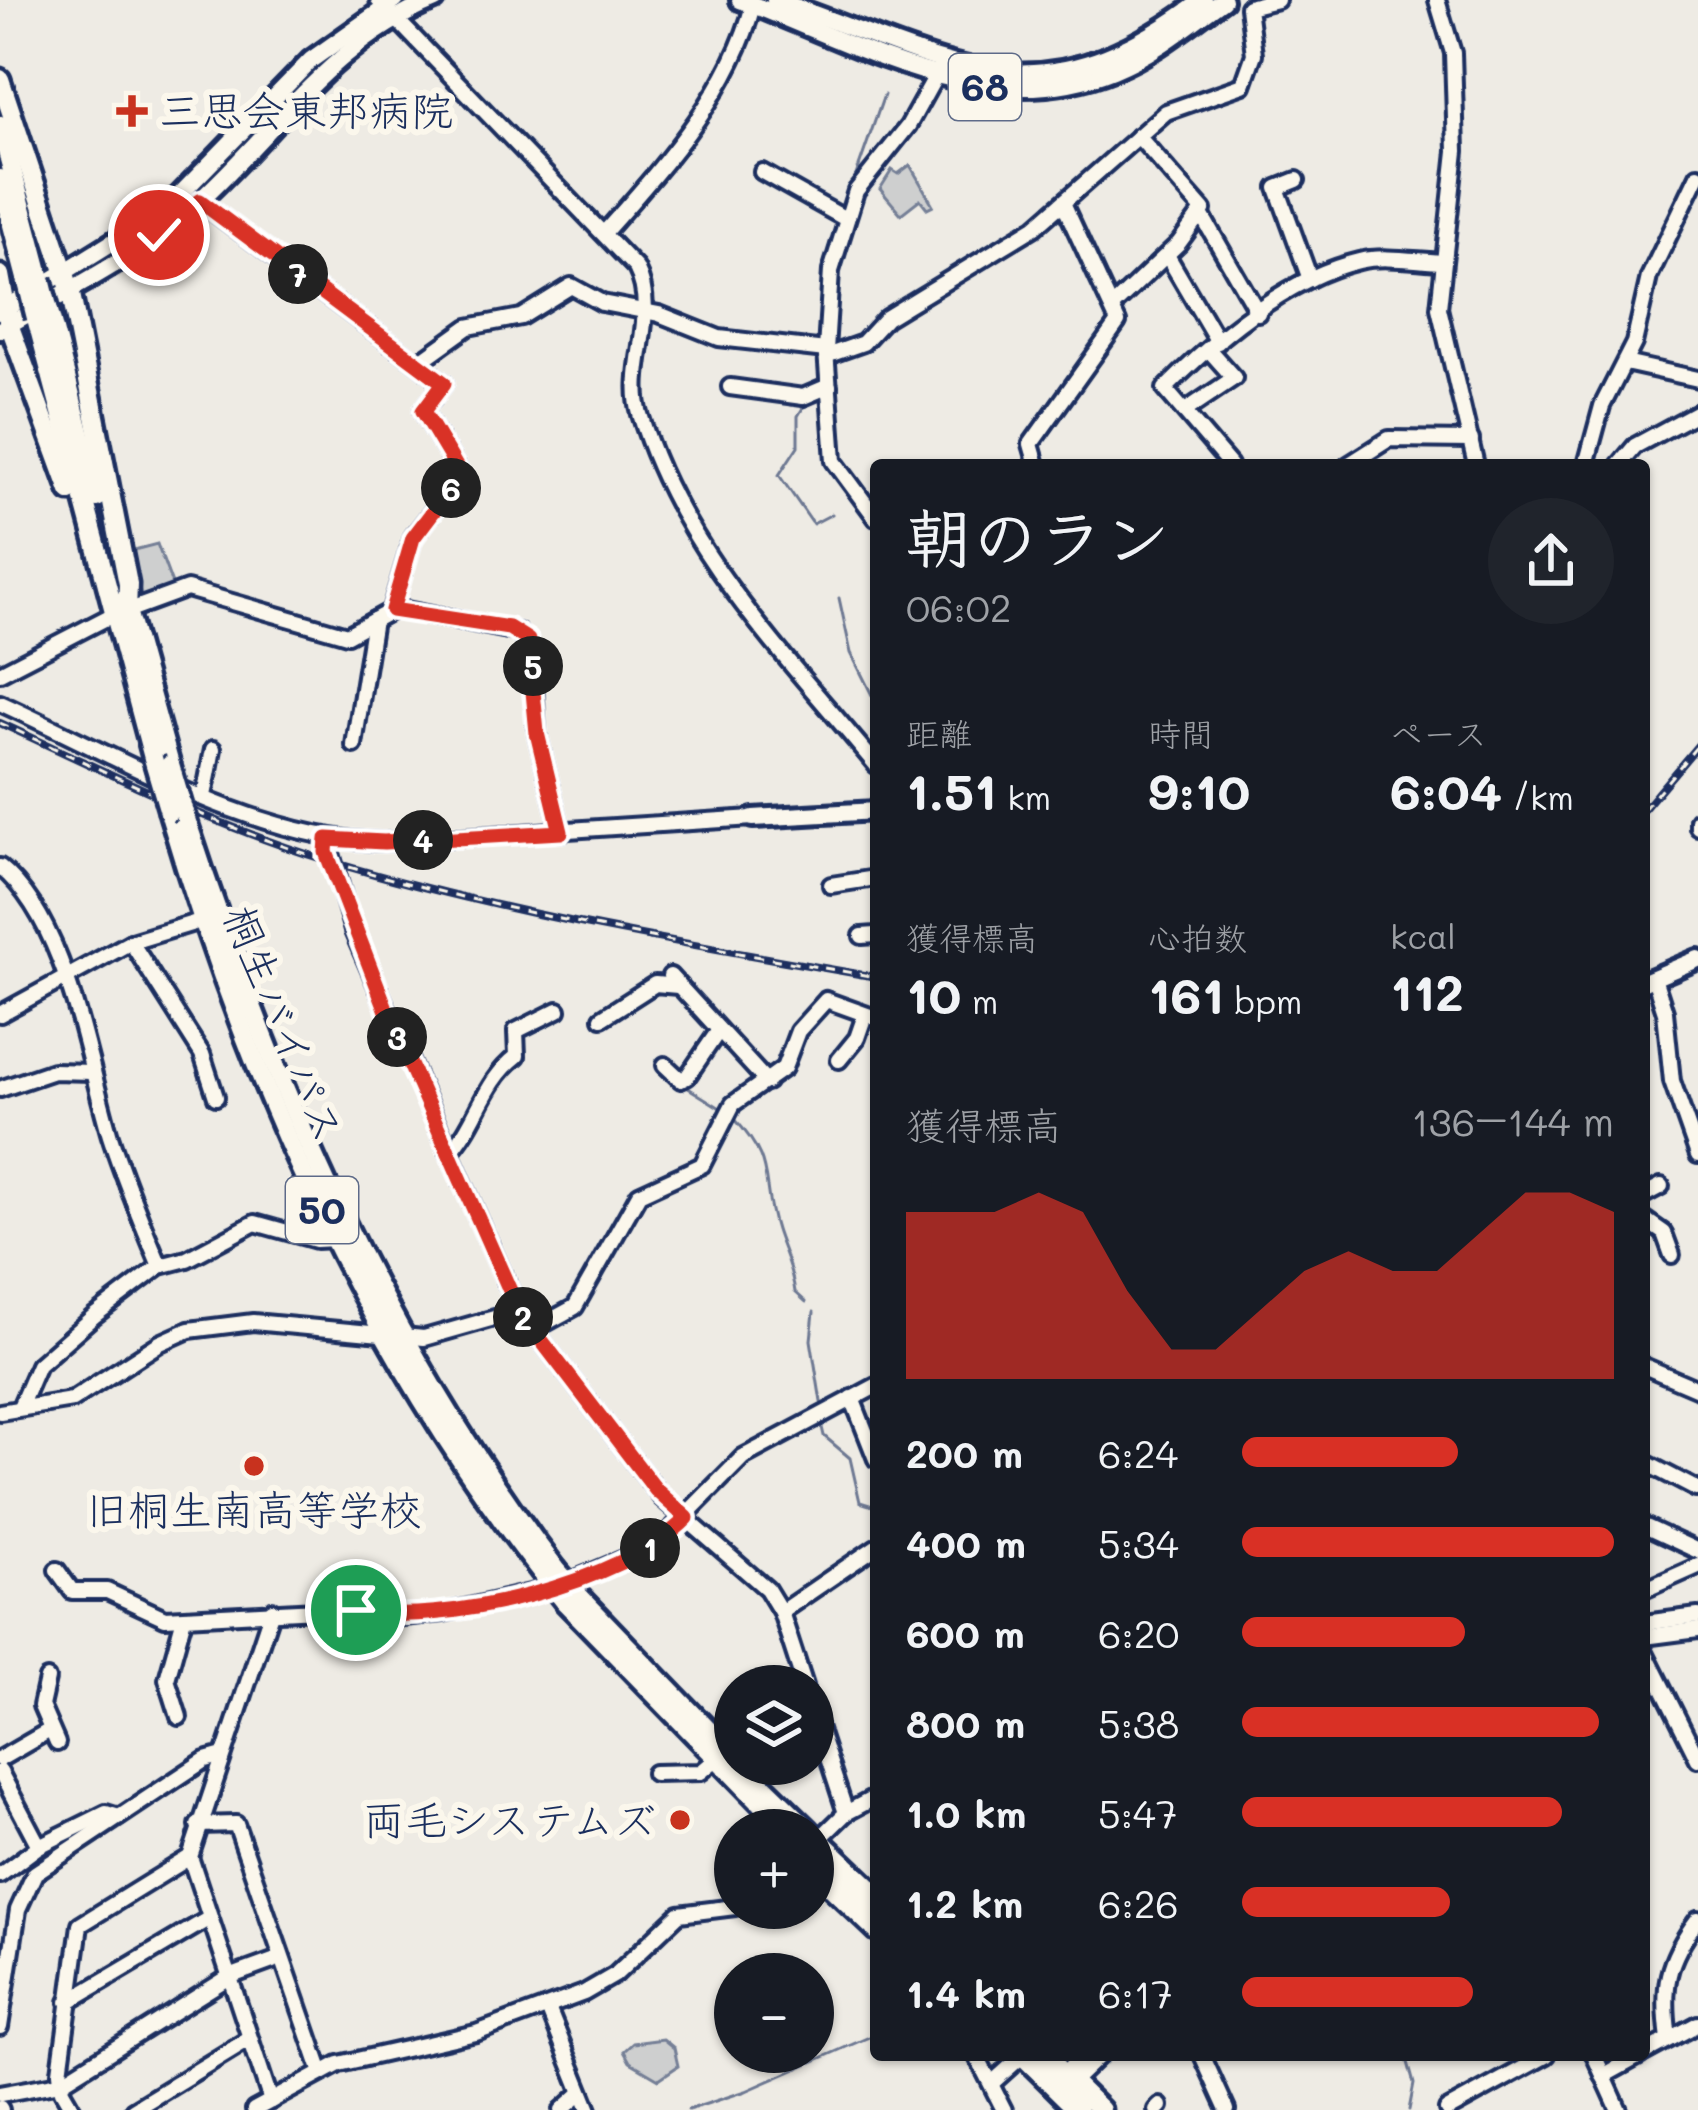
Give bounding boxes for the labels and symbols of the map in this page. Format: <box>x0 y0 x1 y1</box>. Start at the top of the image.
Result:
road number: 68 <box>949 54 1021 120</box>
place label: 三思会東邦病院 <box>159 82 453 137</box>
marker: 三思会東邦病院 <box>116 95 148 127</box>
pin <box>108 184 210 286</box>
pin: 7 <box>268 244 328 304</box>
pin: 6 <box>421 458 481 518</box>
pin: 5 <box>503 636 563 696</box>
pin: 4 <box>393 810 453 870</box>
street label: 桐生バイパス <box>213 897 358 1150</box>
pin: 3 <box>367 1007 427 1067</box>
road number: 50 <box>286 1177 358 1243</box>
pin: 2 <box>493 1287 553 1347</box>
marker: 旧桐生南高等学校 <box>241 1453 267 1479</box>
place label: 旧桐生南高等学校 <box>86 1481 422 1536</box>
pin: 1 <box>620 1518 680 1578</box>
pin <box>305 1559 407 1661</box>
place label: 両毛システムズ <box>363 1791 656 1846</box>
marker: 両毛システムズ <box>667 1807 693 1833</box>

